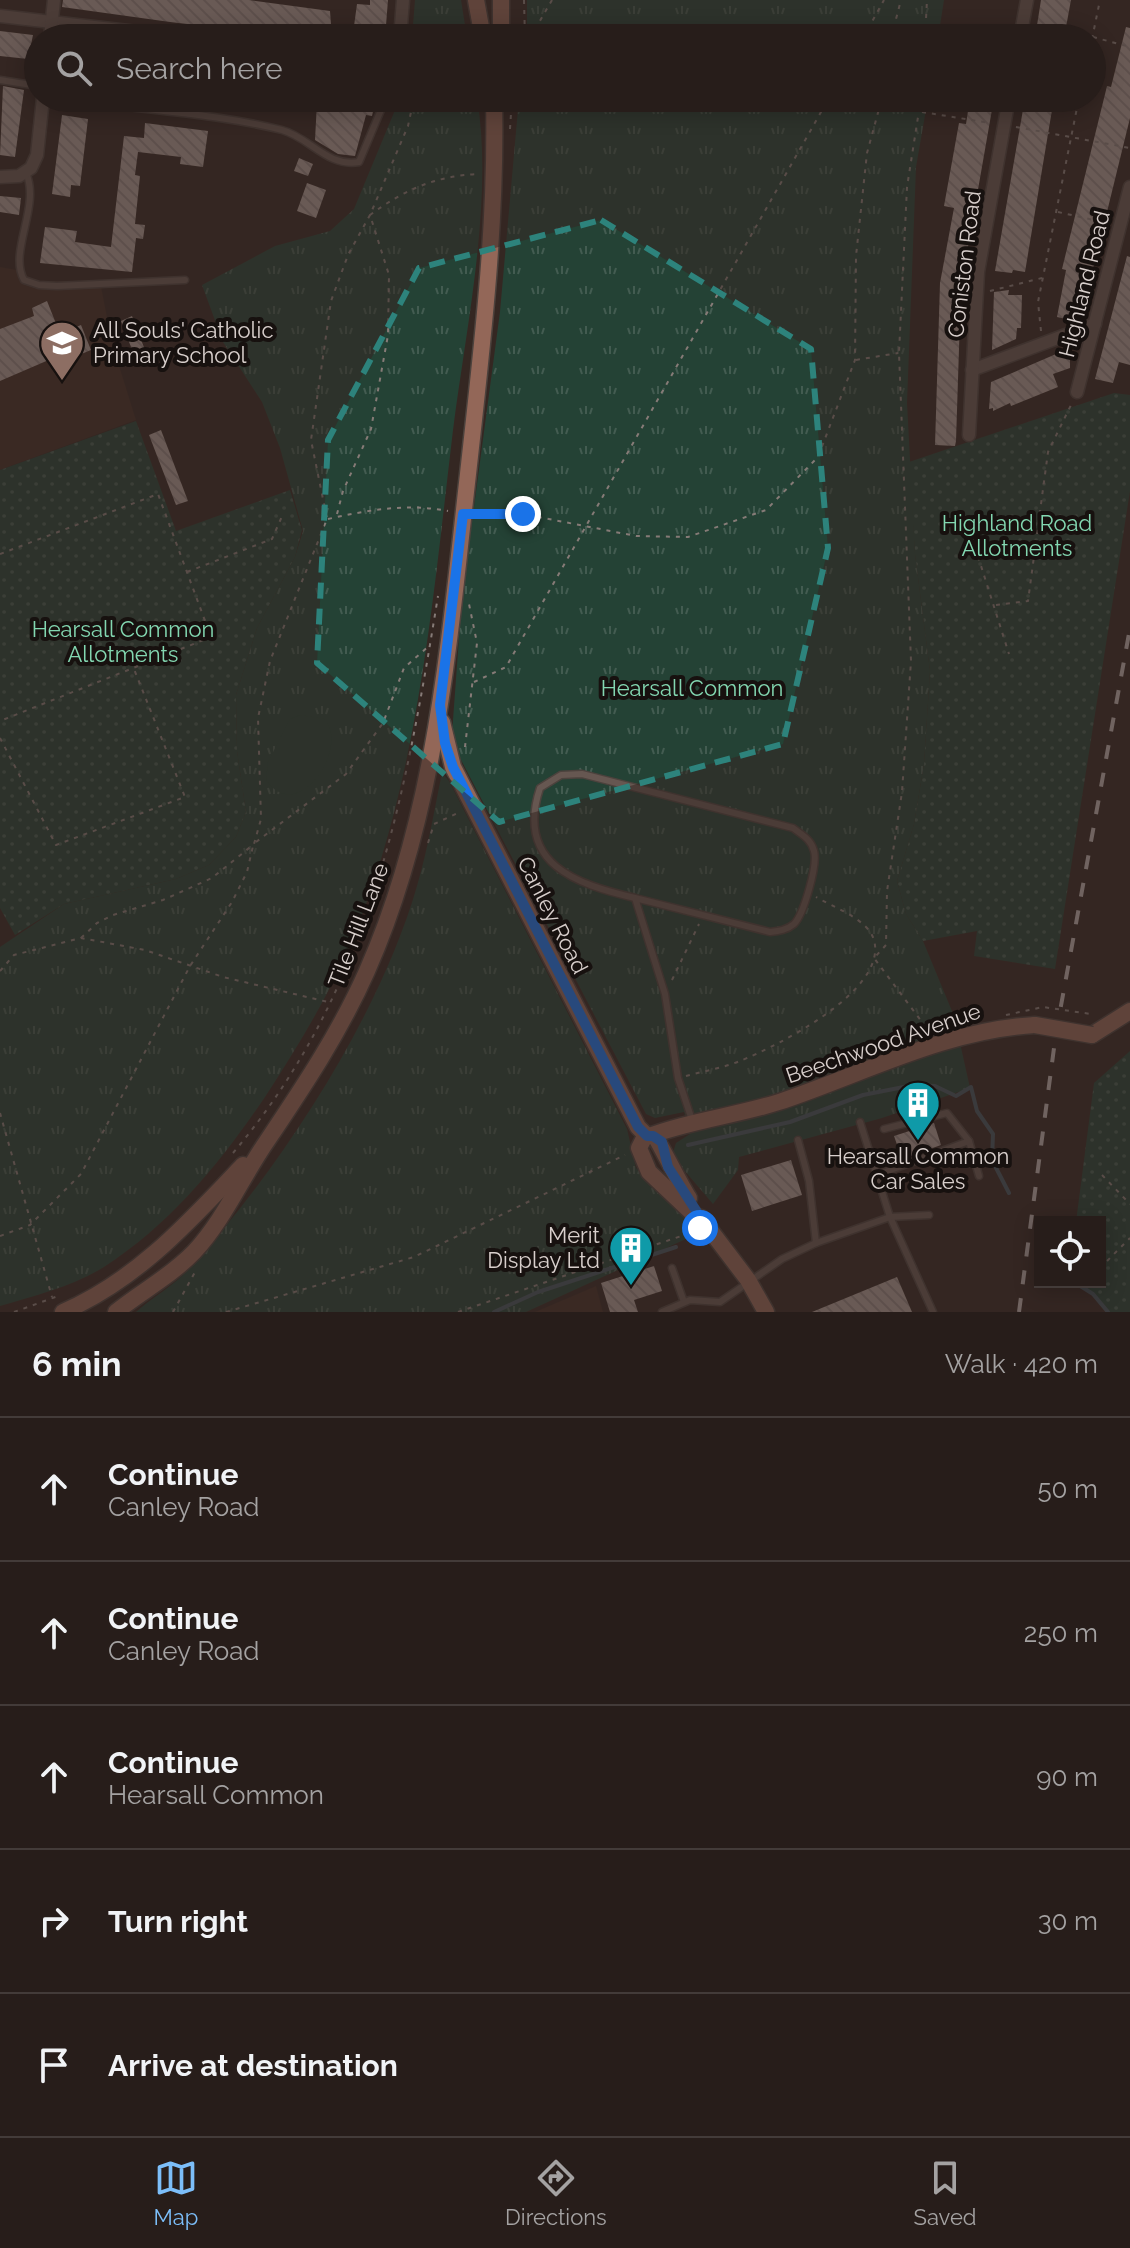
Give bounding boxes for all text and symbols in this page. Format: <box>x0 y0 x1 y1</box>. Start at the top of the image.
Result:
search box <box>24 24 1106 112</box>
icon: search <box>52 46 96 90</box>
text: Search here <box>116 51 283 86</box>
street label: Coniston Road <box>942 189 986 339</box>
street label: Highland Road <box>1053 208 1115 360</box>
place label: All Souls' Catholic Primary School <box>93 317 273 368</box>
school or university icon: All Souls' Catholic Primary School <box>38 319 86 382</box>
route end <box>505 496 541 532</box>
park label: Highland Road Allotments <box>942 510 1092 561</box>
park label: Hearsall Common Allotments <box>32 616 214 667</box>
park label: Hearsall Common <box>601 675 783 701</box>
street label: Canley Road <box>512 852 594 978</box>
street label: Tile Hill Lane <box>322 859 394 991</box>
street label: Beechwood Avenue <box>782 997 984 1089</box>
building icon: Hearsall Common Car Sales <box>894 1079 942 1142</box>
place label: Hearsall Common Car Sales <box>827 1143 1009 1194</box>
route start <box>682 1210 718 1246</box>
map controls <box>1034 1216 1106 1288</box>
button: locate <box>1034 1216 1106 1288</box>
place label: Merit Display Ltd <box>487 1222 601 1273</box>
building icon: Merit Display Ltd <box>607 1224 655 1287</box>
text: 6 min <box>32 1344 122 1384</box>
text: Walk · 420 m <box>945 1349 1098 1379</box>
text: Continue <box>108 1457 239 1492</box>
icon: ahead <box>32 1467 76 1511</box>
text: 50 m <box>1037 1474 1098 1504</box>
text: Canley Road <box>108 1492 260 1522</box>
text: Continue <box>108 1601 239 1636</box>
icon: ahead <box>32 1611 76 1655</box>
text: 250 m <box>1024 1618 1098 1648</box>
text: Canley Road <box>108 1636 260 1666</box>
text: Continue <box>108 1745 239 1780</box>
icon: ahead <box>32 1755 76 1799</box>
text: 90 m <box>1036 1762 1098 1792</box>
text: Hearsall Common <box>108 1780 324 1810</box>
icon: right <box>32 1899 76 1943</box>
text: Turn right <box>108 1904 248 1939</box>
text: 30 m <box>1038 1906 1098 1936</box>
icon: arrive <box>32 2043 76 2087</box>
text: Arrive at destination <box>108 2048 398 2083</box>
tab: Map <box>153 2156 198 2230</box>
tab: Directions <box>505 2156 607 2230</box>
tab: Saved <box>914 2156 977 2230</box>

